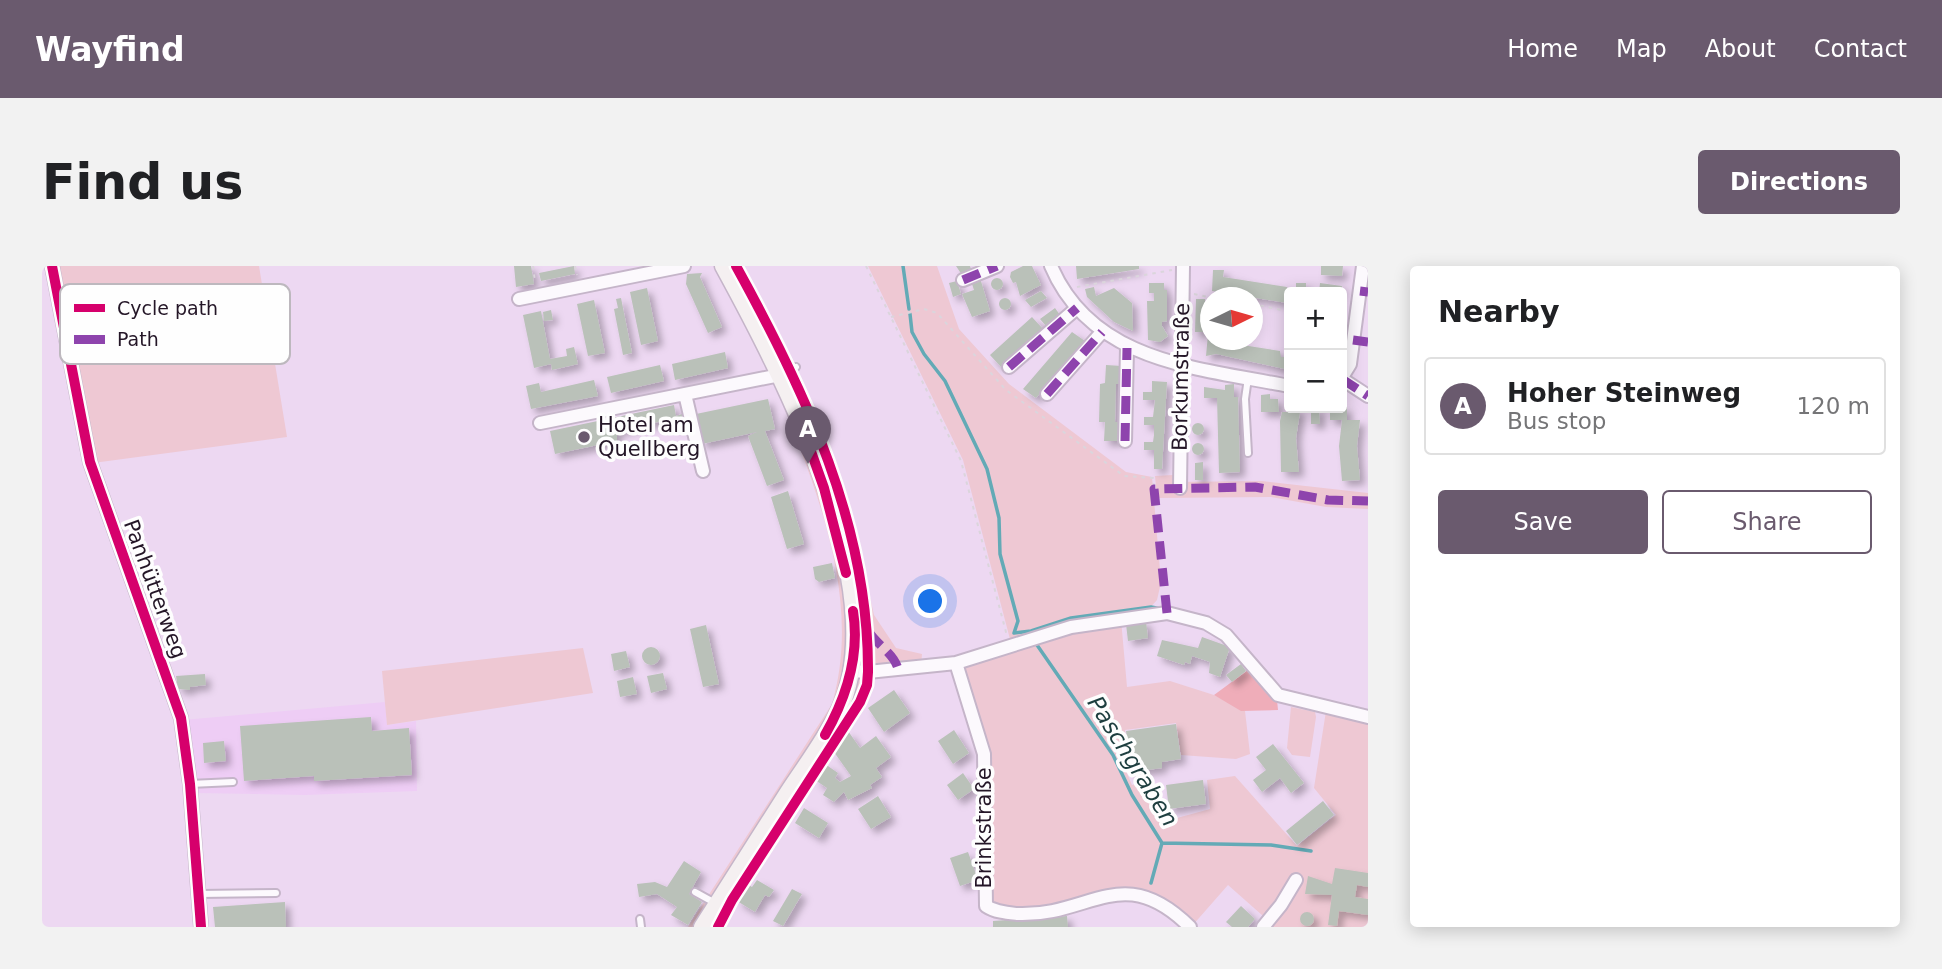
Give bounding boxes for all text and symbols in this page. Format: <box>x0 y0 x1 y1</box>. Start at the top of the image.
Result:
text: Wayfind <box>35 30 185 69</box>
text: Home <box>1507 35 1578 63</box>
text: Map <box>1616 35 1667 63</box>
text: About <box>1705 35 1776 63</box>
text: Contact <box>1814 35 1907 63</box>
button: Directions <box>1698 150 1900 214</box>
text: Find us <box>42 154 243 211</box>
legend <box>60 284 290 364</box>
north arrow <box>1200 287 1263 350</box>
map controls <box>1284 287 1347 413</box>
button: + <box>1284 287 1347 350</box>
text: Nearby <box>1438 294 1560 329</box>
text: Cycle path <box>117 297 218 319</box>
street label: Borkumstraße <box>1168 303 1194 451</box>
text: Path <box>117 328 159 350</box>
button: − <box>1284 350 1347 413</box>
text: Hoher Steinweg <box>1507 378 1741 408</box>
text: A <box>1454 393 1472 419</box>
text: 120 m <box>1796 393 1870 419</box>
pin: A <box>785 406 831 464</box>
text: Bus stop <box>1507 408 1606 434</box>
place label: Hotel am Quellberg <box>598 413 700 461</box>
marker: Hotel am Quellberg <box>576 429 592 445</box>
button: Save <box>1438 490 1648 554</box>
button: Share <box>1662 490 1872 554</box>
street label: Panhütterweg <box>119 516 191 662</box>
your location <box>913 584 947 618</box>
water label: Paschgraben <box>1083 691 1183 831</box>
street label: Brinkstraße <box>972 767 996 889</box>

